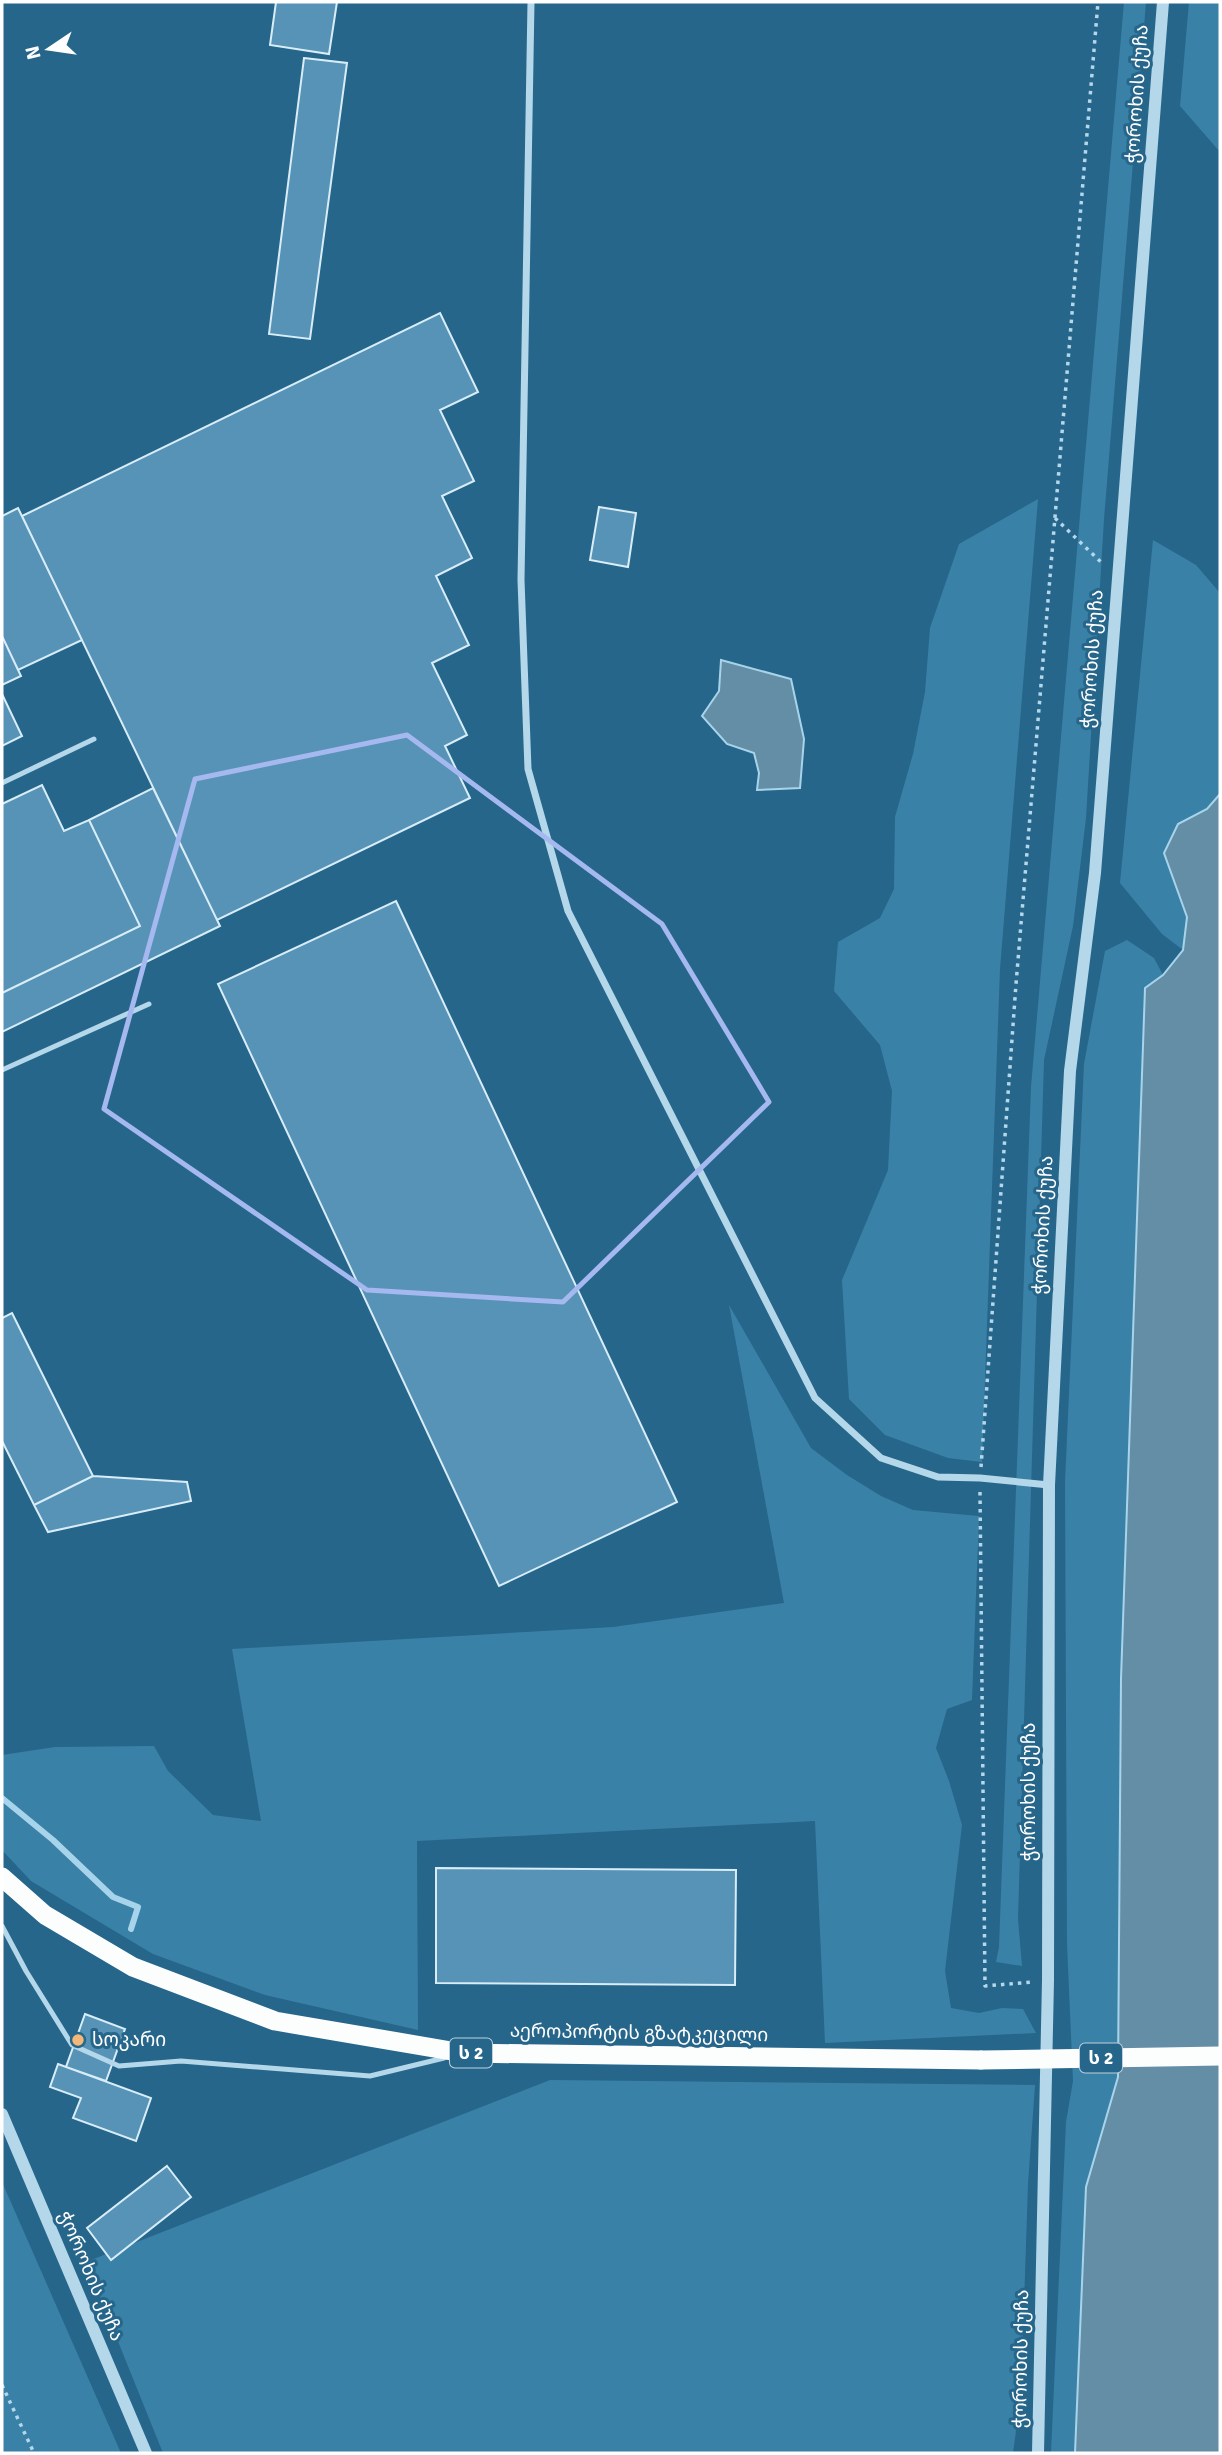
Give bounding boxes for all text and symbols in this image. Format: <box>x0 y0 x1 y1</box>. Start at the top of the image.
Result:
north arrow <box>14 14 84 84</box>
street label: ჭოროხის ქუჩა <box>1120 24 1154 164</box>
text: N <box>20 43 47 62</box>
street label: ჭოროხის ქუჩა <box>1075 589 1109 729</box>
street label: ჭოროხის ქუჩა <box>1027 1155 1059 1295</box>
street label: ჭოროხის ქუჩა <box>1017 1722 1041 1862</box>
street label: აეროპორტის გზატკეცილი <box>510 2019 768 2047</box>
place label: სოკარი <box>92 2028 166 2052</box>
marker: სოკარი <box>70 2032 86 2048</box>
road number: ს 2 <box>450 2038 492 2068</box>
road number: ს 2 <box>1080 2044 1122 2072</box>
street label: ჭოროხის ქუჩა <box>53 2207 129 2345</box>
street label: ჭოროხის ქუჩა <box>1008 2289 1034 2429</box>

